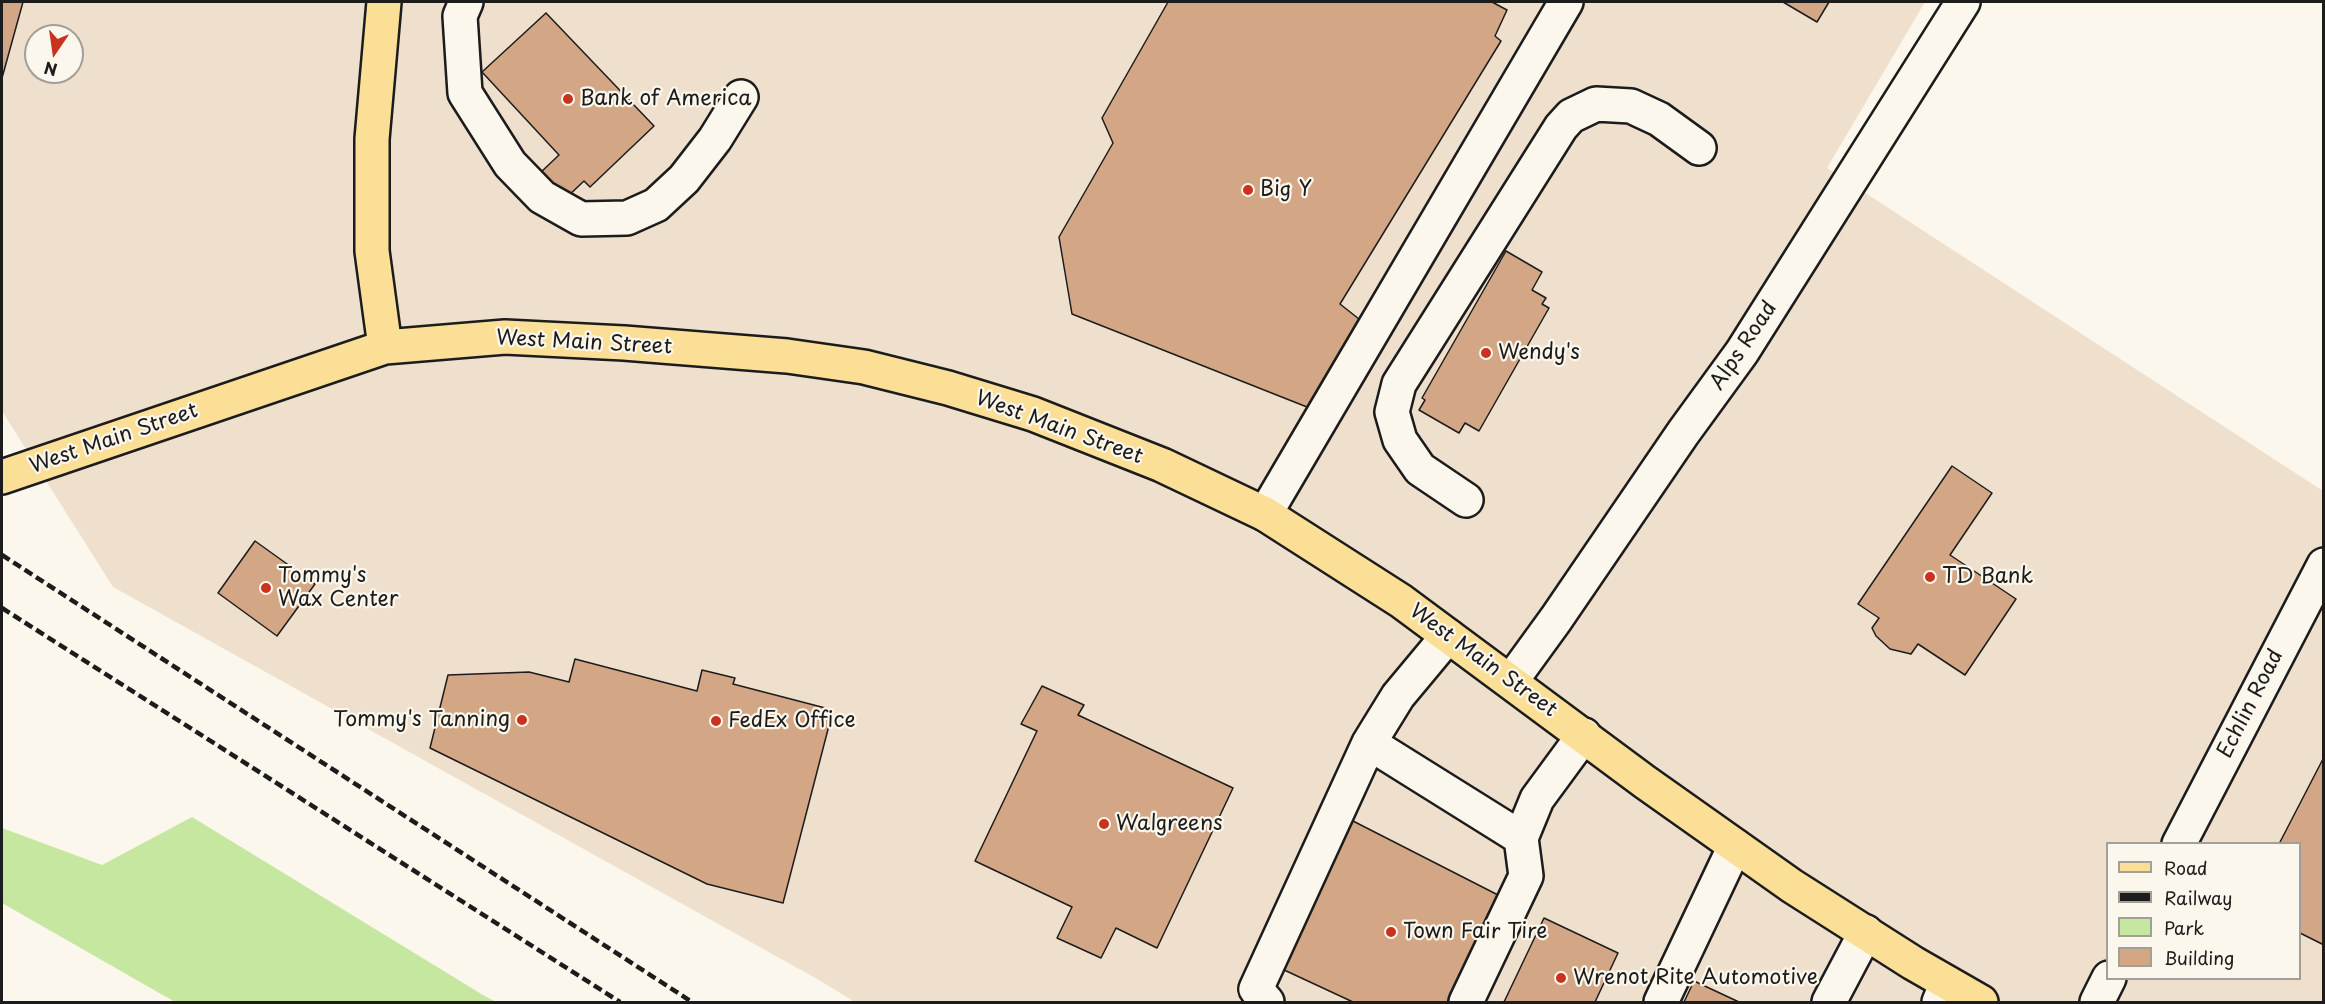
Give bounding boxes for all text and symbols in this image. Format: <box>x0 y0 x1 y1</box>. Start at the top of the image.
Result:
north arrow <box>24 24 84 84</box>
text: N <box>42 56 59 83</box>
place label: Bank of America <box>580 86 751 112</box>
marker: Bank of America <box>561 92 575 106</box>
place label: Big Y <box>1260 177 1312 203</box>
marker: Big Y <box>1241 183 1255 197</box>
street label: Alps Road <box>1705 297 1783 395</box>
street label: West Main Street <box>495 326 673 360</box>
place label: Wendy's <box>1498 340 1580 366</box>
marker: Wendy's <box>1479 346 1493 360</box>
street label: West Main Street <box>972 386 1146 470</box>
street label: West Main Street <box>27 398 201 480</box>
place label: Tommy's Wax Center <box>278 563 399 613</box>
place label: TD Bank <box>1942 564 2033 590</box>
marker: TD Bank <box>1923 570 1937 584</box>
marker: Tommy's Wax Center <box>259 581 273 595</box>
street label: West Main Street <box>1404 599 1562 723</box>
street label: Echlin Road <box>2213 645 2289 763</box>
place label: Tommy's Tanning <box>333 707 510 733</box>
place label: FedEx Office <box>728 708 856 734</box>
marker: Tommy's Tanning <box>515 713 529 727</box>
marker: FedEx Office <box>709 714 723 728</box>
place label: Walgreens <box>1116 811 1223 837</box>
marker: Walgreens <box>1097 817 1111 831</box>
legend <box>2106 842 2301 980</box>
text: Road <box>2164 854 2208 881</box>
text: Railway <box>2164 884 2232 911</box>
text: Park <box>2164 914 2204 941</box>
place label: Town Fair Tire <box>1403 919 1547 945</box>
marker: Town Fair Tire <box>1384 925 1398 939</box>
text: Building <box>2164 944 2234 971</box>
place label: Wrenot Rite Automotive <box>1573 965 1818 991</box>
marker: Wrenot Rite Automotive <box>1554 971 1568 985</box>

